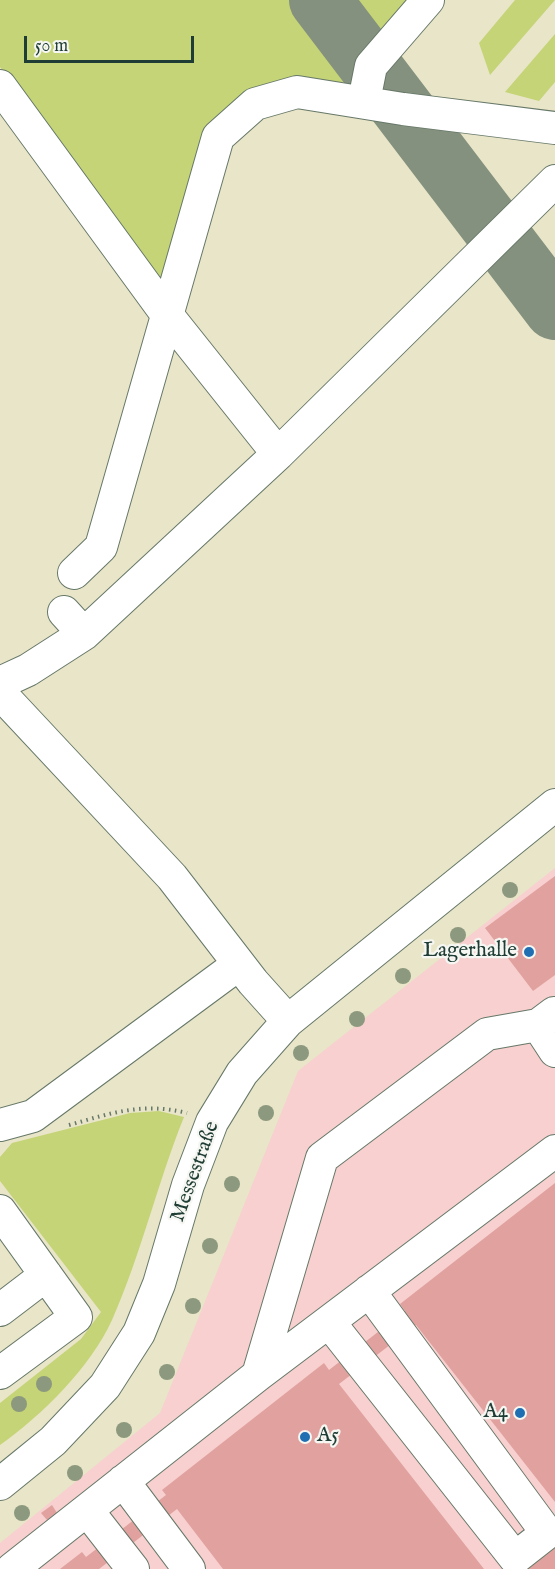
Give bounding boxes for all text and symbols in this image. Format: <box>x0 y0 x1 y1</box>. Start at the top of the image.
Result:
scale bar <box>27 24 196 62</box>
text: 50 m <box>35 35 68 58</box>
place label: Lagerhalle <box>423 939 517 965</box>
marker: Lagerhalle <box>522 945 536 959</box>
street label: Messestraße <box>166 1118 226 1226</box>
place label: A4 <box>484 1400 508 1426</box>
marker: A4 <box>513 1406 527 1420</box>
place label: A5 <box>317 1424 339 1450</box>
marker: A5 <box>298 1430 312 1444</box>

